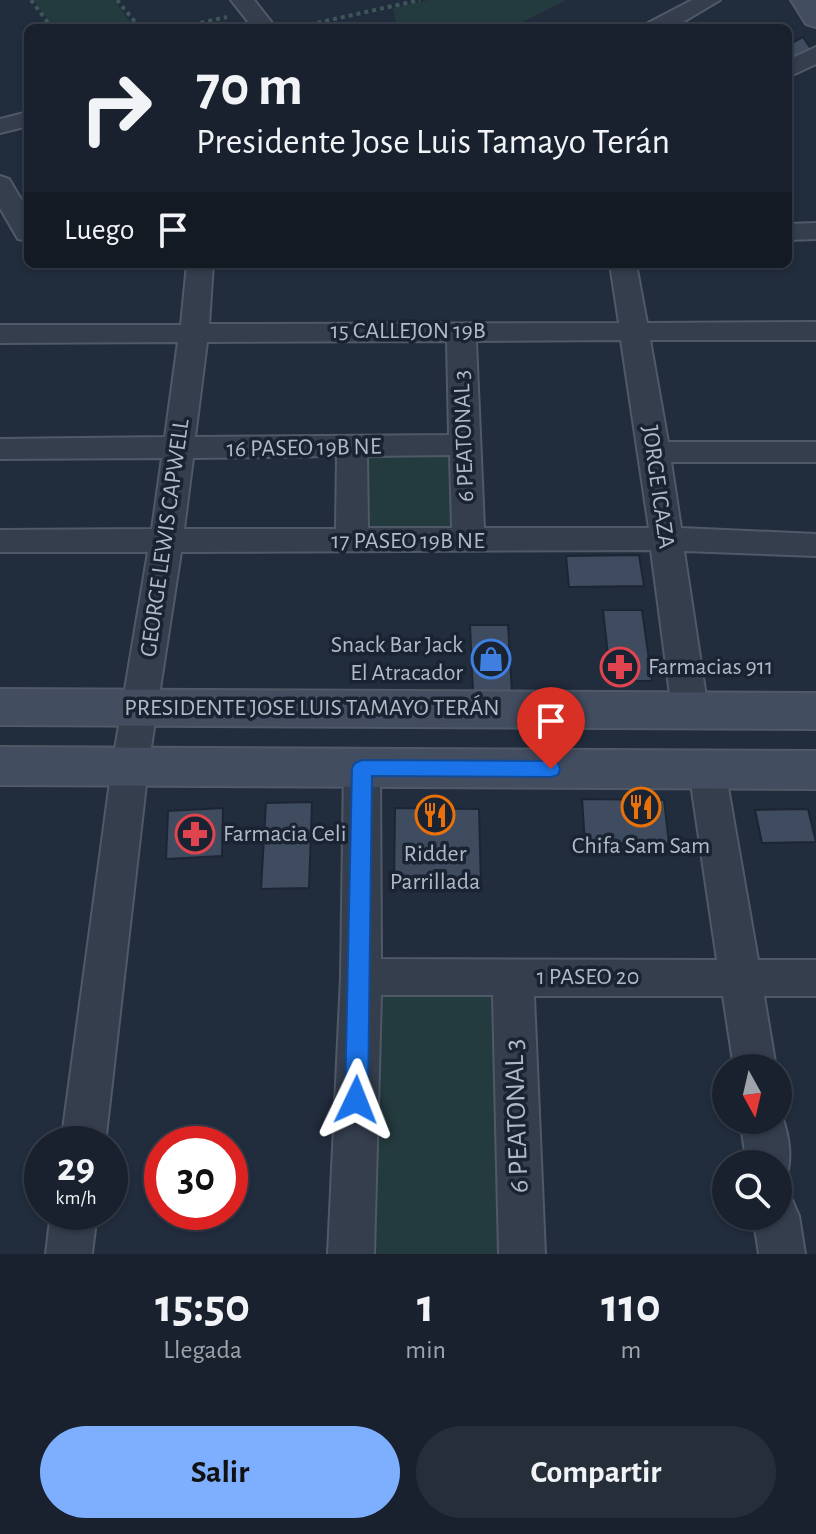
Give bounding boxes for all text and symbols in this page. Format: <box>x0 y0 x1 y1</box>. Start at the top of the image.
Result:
icon: right <box>64 56 168 160</box>
text: 70 m <box>196 59 303 115</box>
text: Presidente Jose Luis Tamayo Terán <box>196 124 670 160</box>
icon: arrive <box>151 208 195 252</box>
text: Luego <box>64 215 135 245</box>
street label: 15 CALLEJON 19B <box>330 319 486 343</box>
street label: 6 PEATONAL 3 <box>450 370 478 502</box>
street label: GEORGE LEWIS CAPWELL <box>136 418 194 658</box>
street label: JORGE ICAZA <box>637 424 679 550</box>
street label: 16 PASEO 19B NE <box>226 435 382 461</box>
street label: 17 PASEO 19B NE <box>331 529 485 553</box>
place label: Snack Bar Jack El Atracador <box>331 633 463 685</box>
shop icon: Snack Bar Jack El Atracador <box>470 638 512 680</box>
pharmacy icon: Farmacias 911 <box>599 646 641 688</box>
place label: Farmacias 911 <box>648 655 773 679</box>
pin <box>517 687 585 769</box>
street label: PRESIDENTE JOSE LUIS TAMAYO TERÁN <box>124 694 500 720</box>
icon: arrive <box>529 699 573 743</box>
restaurant icon: Chifa Sam Sam <box>620 786 662 828</box>
restaurant icon: Ridder Parrillada <box>414 794 456 836</box>
pharmacy icon: Farmacia Celi <box>174 813 216 855</box>
place label: Farmacia Celi <box>223 822 346 846</box>
place label: Chifa Sam Sam <box>572 834 710 858</box>
place label: Ridder Parrillada <box>390 842 480 894</box>
street label: 1 PASEO 20 <box>537 965 639 989</box>
street label: 6 PEATONAL 3 <box>500 1039 534 1193</box>
north arrow <box>712 1054 792 1134</box>
map controls <box>712 1054 792 1230</box>
position arrow <box>314 1058 398 1142</box>
speed limit sign: 30 <box>144 1126 248 1230</box>
text: 29 <box>57 1148 95 1188</box>
button: search <box>712 1150 792 1230</box>
text: km/h <box>55 1188 97 1208</box>
text: 15:50 <box>155 1283 250 1331</box>
text: 1 <box>417 1283 434 1331</box>
text: 110 <box>601 1283 661 1331</box>
text: Llegada <box>163 1337 242 1363</box>
text: min <box>405 1337 446 1363</box>
text: m <box>621 1337 641 1363</box>
button: Salir <box>40 1426 400 1518</box>
button: Compartir <box>416 1426 776 1518</box>

